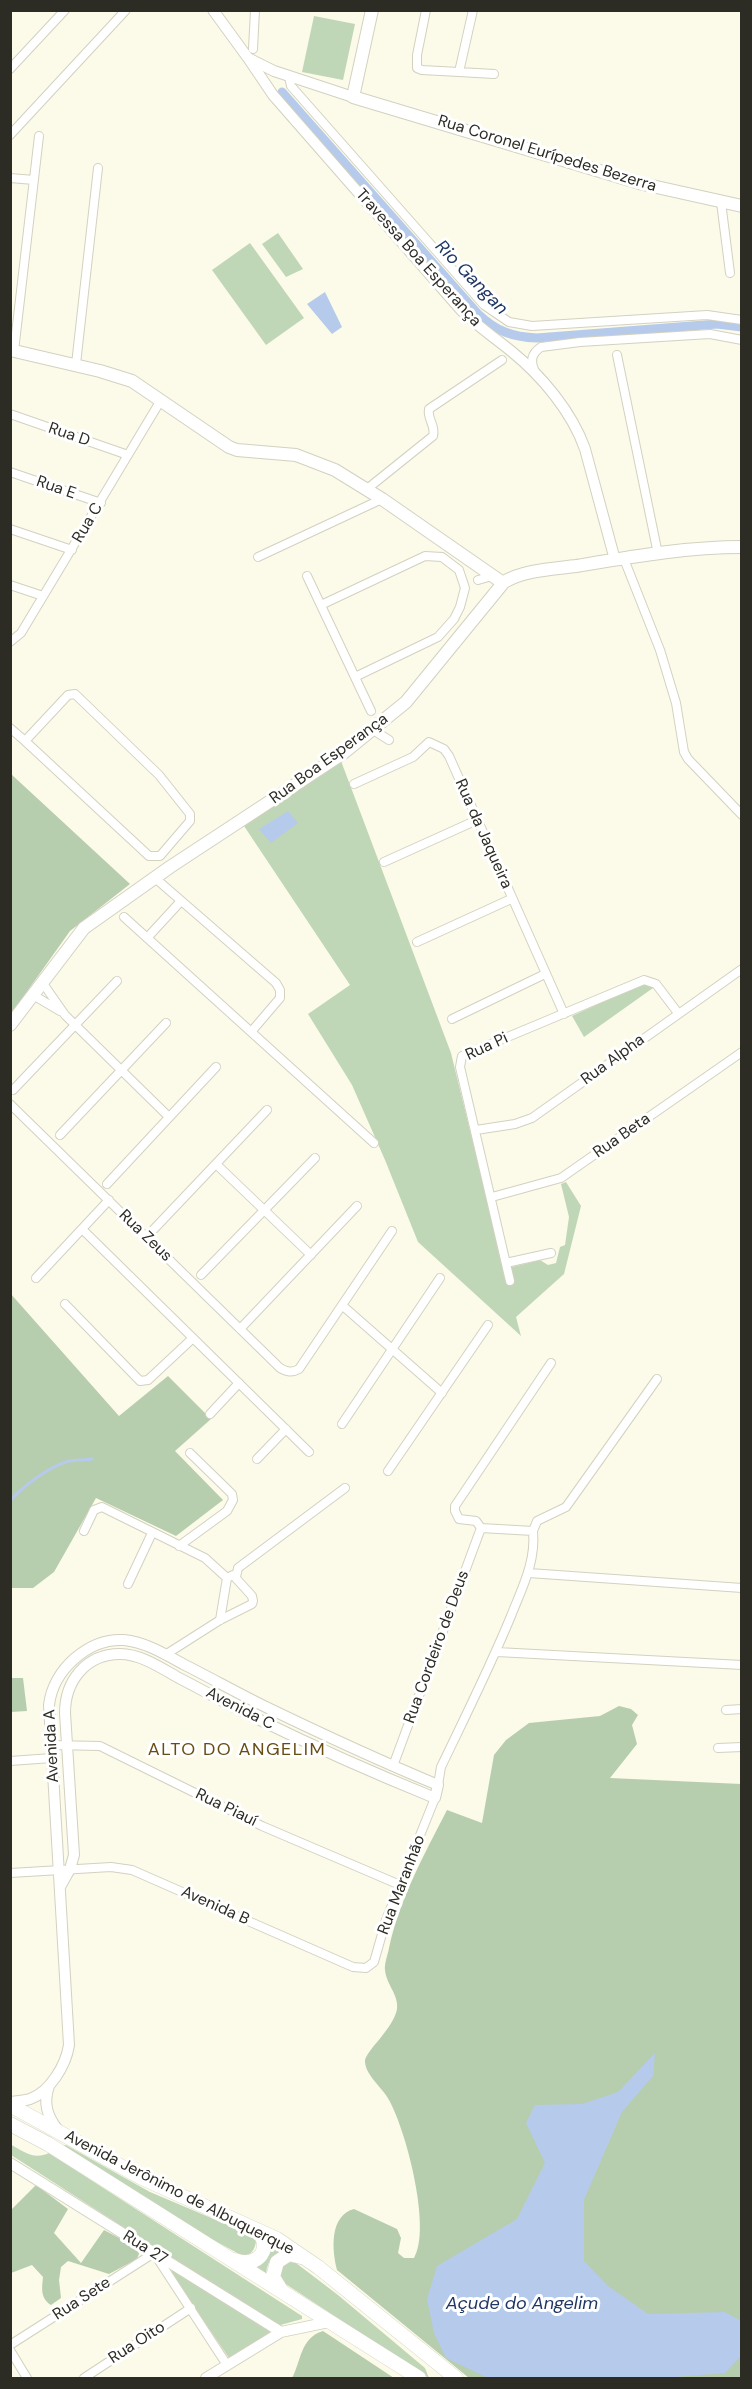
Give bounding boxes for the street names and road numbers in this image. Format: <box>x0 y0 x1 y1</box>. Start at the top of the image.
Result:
street label: Rua Coronel Eurípedes Bezerra <box>435 112 659 196</box>
street label: Travessa Boa Esperança <box>351 185 485 331</box>
street label: Rua D <box>46 419 92 451</box>
street label: Rua E <box>34 472 78 504</box>
street label: Rua C <box>69 500 107 546</box>
street label: Rua Boa Esperança <box>266 710 392 808</box>
street label: Rua da Jaqueira <box>450 776 516 892</box>
street label: Rua Pi <box>463 1029 511 1065</box>
street label: Rua Alpha <box>578 1031 648 1089</box>
street label: Rua Beta <box>590 1109 654 1163</box>
street label: Rua Zeus <box>114 1206 176 1266</box>
street label: Rua Cordeiro de Deus <box>400 1568 474 1726</box>
street label: Avenida C <box>202 1684 278 1734</box>
street label: Avenida A <box>40 1709 64 1783</box>
street label: Rua Piauí <box>192 1785 260 1831</box>
street label: Rua Maranhão <box>374 1833 430 1937</box>
street label: Avenida B <box>178 1882 252 1930</box>
street label: Avenida Jerônimo de Albuquerque <box>61 2127 297 2259</box>
street label: Rua 27 <box>119 2227 171 2269</box>
street label: Rua Sete <box>50 2273 114 2325</box>
street label: Rua Oito <box>105 2318 169 2368</box>

